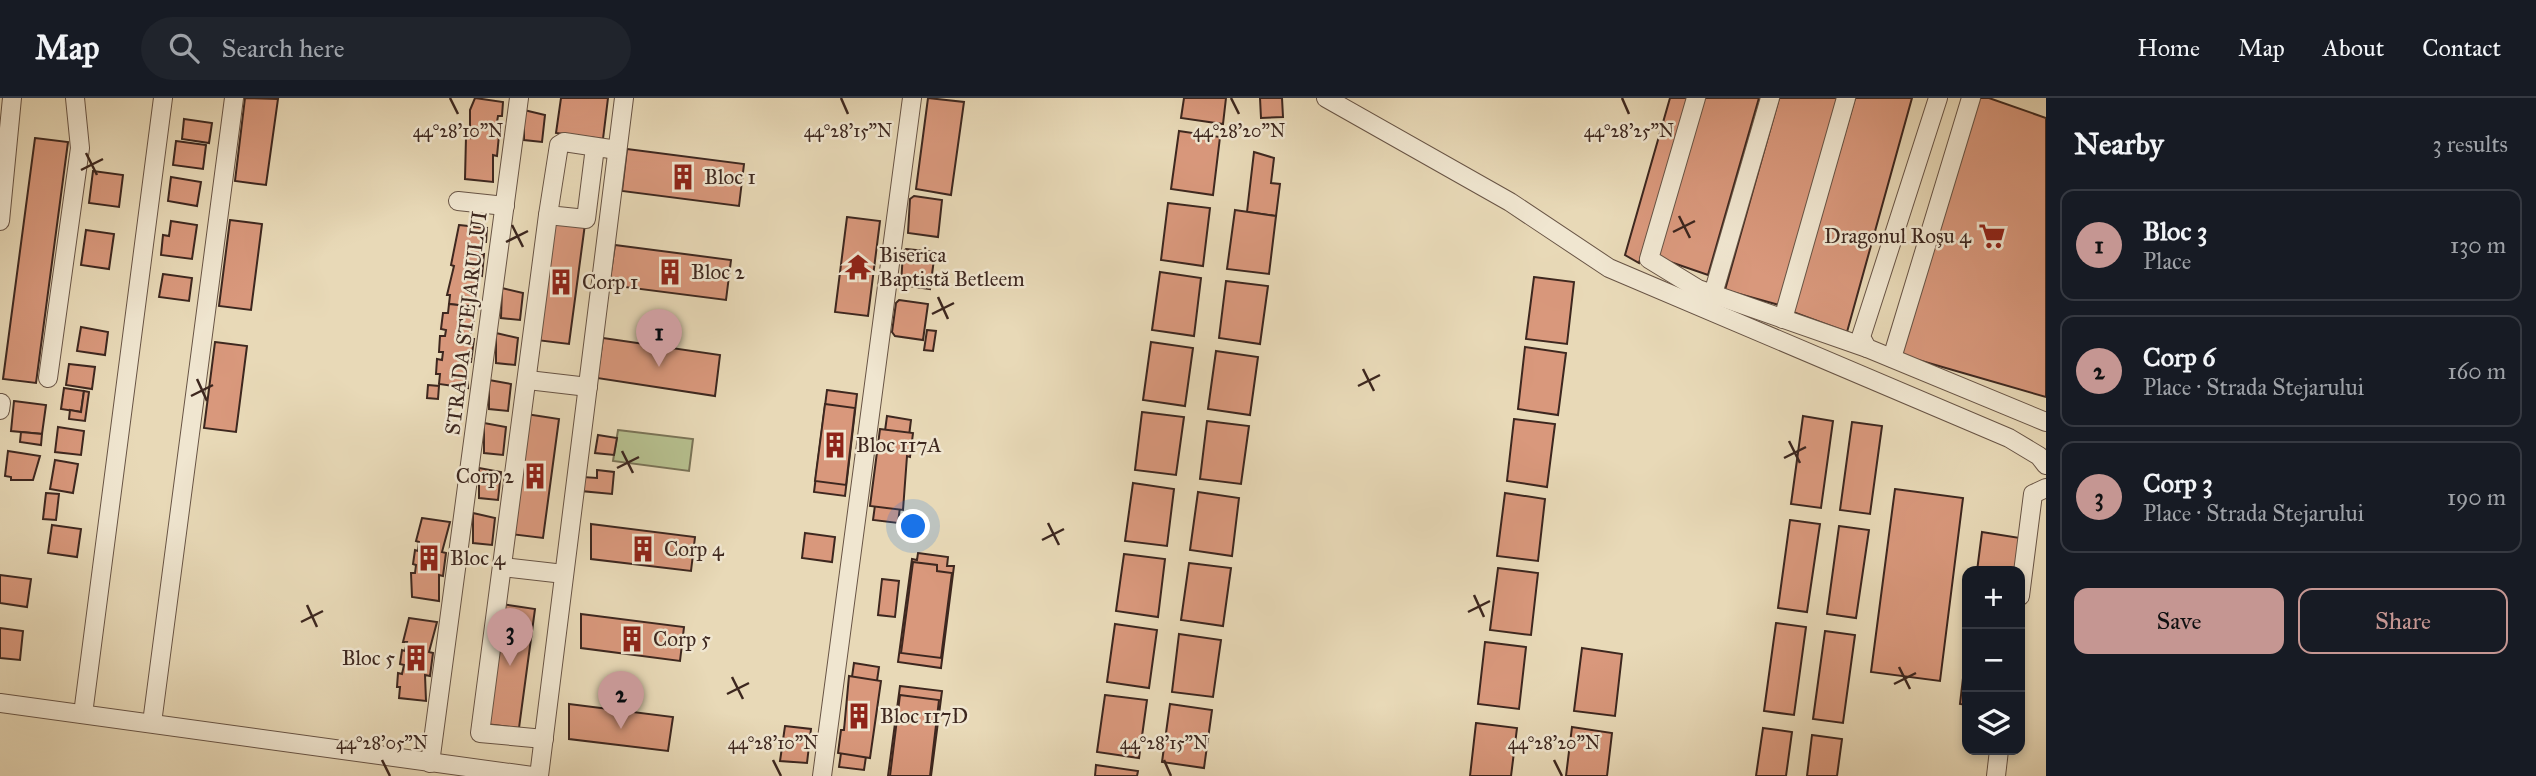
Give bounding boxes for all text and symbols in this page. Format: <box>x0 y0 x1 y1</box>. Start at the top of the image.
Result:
search box <box>141 17 631 80</box>
text: Map <box>35 28 99 68</box>
icon: search <box>165 29 203 67</box>
text: Search here <box>221 32 345 64</box>
text: Home <box>2137 33 2200 63</box>
text: Map <box>2238 33 2285 63</box>
text: About <box>2323 33 2384 63</box>
text: Contact <box>2422 33 2501 63</box>
text: 44°28'10"N <box>413 120 503 142</box>
text: 44°28'15"N <box>804 120 892 142</box>
text: 44°28'20"N <box>1193 120 1285 142</box>
text: 44°28'25"N <box>1584 120 1674 142</box>
text: Nearby <box>2074 126 2164 162</box>
text: 3 results <box>2432 130 2508 158</box>
building icon: Bloc 1 <box>668 162 698 192</box>
place label: Bloc 1 <box>704 164 756 190</box>
street label: STRADA STEJARULUI <box>439 210 493 436</box>
text: Bloc 3 <box>2143 215 2207 247</box>
supermarket icon: Dragonul Roșu 4 <box>1977 221 2007 251</box>
place label: Dragonul Roșu 4 <box>1824 223 1972 249</box>
text: 1 <box>2094 231 2104 259</box>
text: 130 m <box>2450 231 2506 259</box>
place label: Biserica Baptistă Betleem <box>879 242 1025 292</box>
text: Place <box>2143 247 2191 275</box>
temple icon: Biserica Baptistă Betleem <box>843 252 873 282</box>
building icon: Bloc 2 <box>655 257 685 287</box>
place label: Bloc 2 <box>691 259 746 285</box>
building icon: Corp 1 <box>546 267 576 297</box>
place label: Corp 1 <box>582 269 638 295</box>
pin: 1 <box>636 309 682 367</box>
text: Corp 6 <box>2143 341 2216 373</box>
text: 2 <box>2093 357 2105 385</box>
text: 160 m <box>2448 357 2506 385</box>
text: Place · Strada Stejarului <box>2143 373 2364 401</box>
building icon: Bloc 117A <box>820 430 850 460</box>
place label: Bloc 117A <box>856 432 942 458</box>
building icon: Corp 2 <box>520 461 550 491</box>
place label: Corp 2 <box>456 463 515 489</box>
text: Corp 3 <box>2143 467 2213 499</box>
text: 3 <box>2094 483 2104 511</box>
text: 190 m <box>2447 483 2506 511</box>
text: Place · Strada Stejarului <box>2143 499 2364 527</box>
your location <box>896 509 930 543</box>
building icon: Corp 4 <box>628 534 658 564</box>
place label: Corp 4 <box>664 536 725 562</box>
building icon: Bloc 4 <box>414 543 444 573</box>
place label: Bloc 4 <box>450 545 507 571</box>
map controls <box>1962 566 2025 755</box>
button: + <box>1962 566 2025 629</box>
button: Save <box>2074 588 2284 654</box>
button: Share <box>2298 588 2508 654</box>
pin: 3 <box>487 608 533 666</box>
building icon: Corp 5 <box>617 624 647 654</box>
place label: Corp 5 <box>653 626 711 652</box>
button: − <box>1962 629 2025 692</box>
building icon: Bloc 5 <box>401 643 431 673</box>
place label: Bloc 5 <box>342 645 395 671</box>
pin: 2 <box>598 671 644 729</box>
button: layers <box>1962 692 2025 755</box>
building icon: Bloc 117D <box>844 701 874 731</box>
place label: Bloc 117D <box>880 703 968 729</box>
text: 44°28'05"N <box>336 732 428 754</box>
text: 44°28'10"N <box>728 732 818 754</box>
text: 44°28'15"N <box>1120 732 1208 754</box>
text: 44°28'20"N <box>1508 732 1600 754</box>

